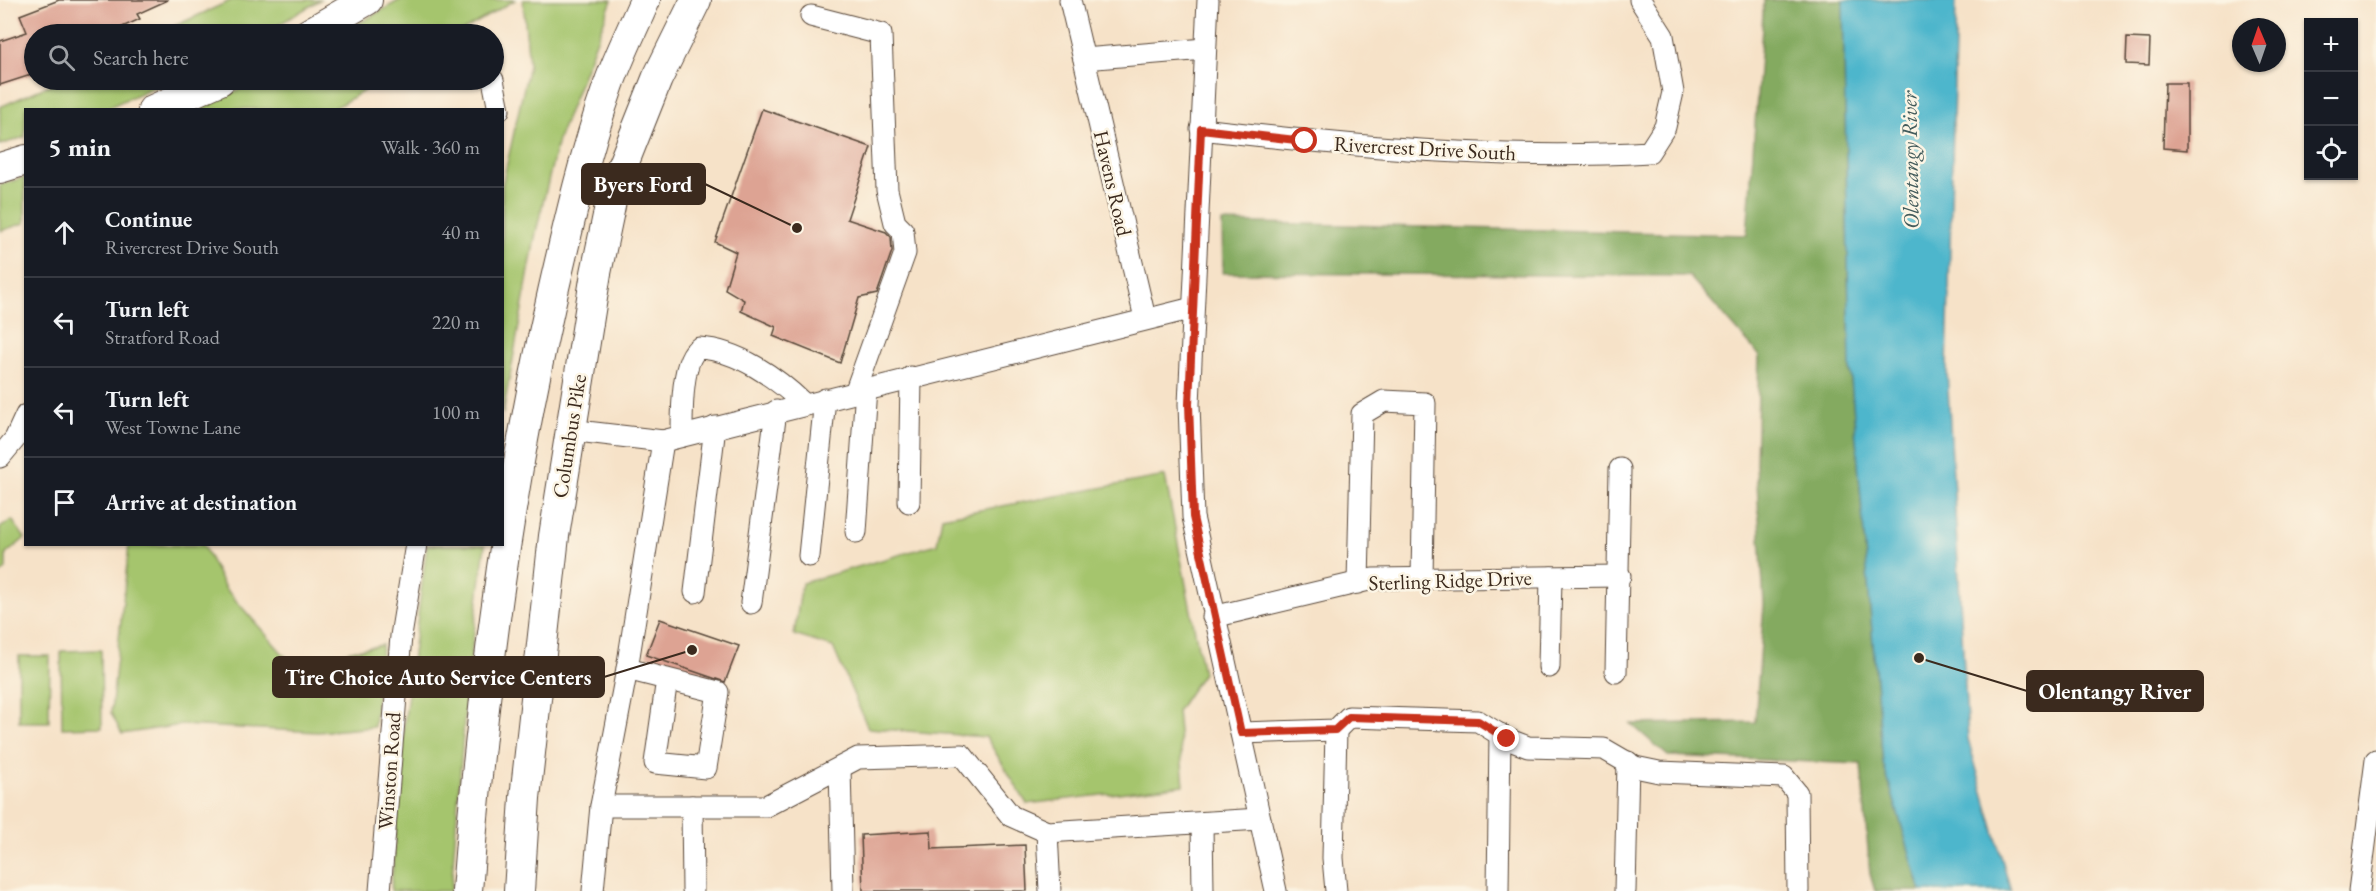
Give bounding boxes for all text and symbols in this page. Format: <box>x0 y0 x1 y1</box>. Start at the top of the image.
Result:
north arrow <box>2232 18 2286 72</box>
map controls <box>2304 18 2358 180</box>
button: + <box>2304 18 2358 72</box>
search box <box>24 24 504 90</box>
icon: search <box>45 41 78 74</box>
text: Search here <box>93 43 188 72</box>
button: − <box>2304 72 2358 126</box>
water label: Olentangy River <box>1894 89 1926 229</box>
button: locate <box>2304 126 2358 180</box>
street label: Havens Road <box>1088 127 1138 239</box>
route start <box>1291 127 1317 153</box>
text: 5 min <box>48 130 111 164</box>
street label: Rivercrest Drive South <box>1333 130 1517 166</box>
text: Walk · 360 m <box>381 134 480 160</box>
callout: Byers Ford <box>582 164 705 204</box>
text: Byers Ford <box>594 170 692 199</box>
text: Continue <box>105 205 192 234</box>
icon: ahead <box>48 216 81 249</box>
text: 40 m <box>441 219 480 245</box>
text: Rivercrest Drive South <box>105 234 279 260</box>
text: Turn left <box>105 295 189 324</box>
icon: left <box>48 306 81 339</box>
text: 220 m <box>432 309 480 335</box>
text: Stratford Road <box>105 324 220 350</box>
street label: Columbus Pike <box>546 372 592 500</box>
text: Turn left <box>105 385 189 414</box>
icon: left <box>48 396 81 429</box>
text: 100 m <box>432 399 480 425</box>
text: West Towne Lane <box>105 414 241 440</box>
icon: arrive <box>48 486 81 519</box>
text: Arrive at destination <box>105 488 297 517</box>
street label: Sterling Ridge Drive <box>1368 564 1532 596</box>
callout: Tire Choice Auto Service Centers <box>273 657 604 697</box>
text: Tire Choice Auto Service Centers <box>285 663 591 692</box>
callout: Olentangy River <box>2027 671 2203 711</box>
text: Olentangy River <box>2039 677 2192 706</box>
street label: Winston Road <box>371 711 407 831</box>
route end <box>1493 725 1519 751</box>

